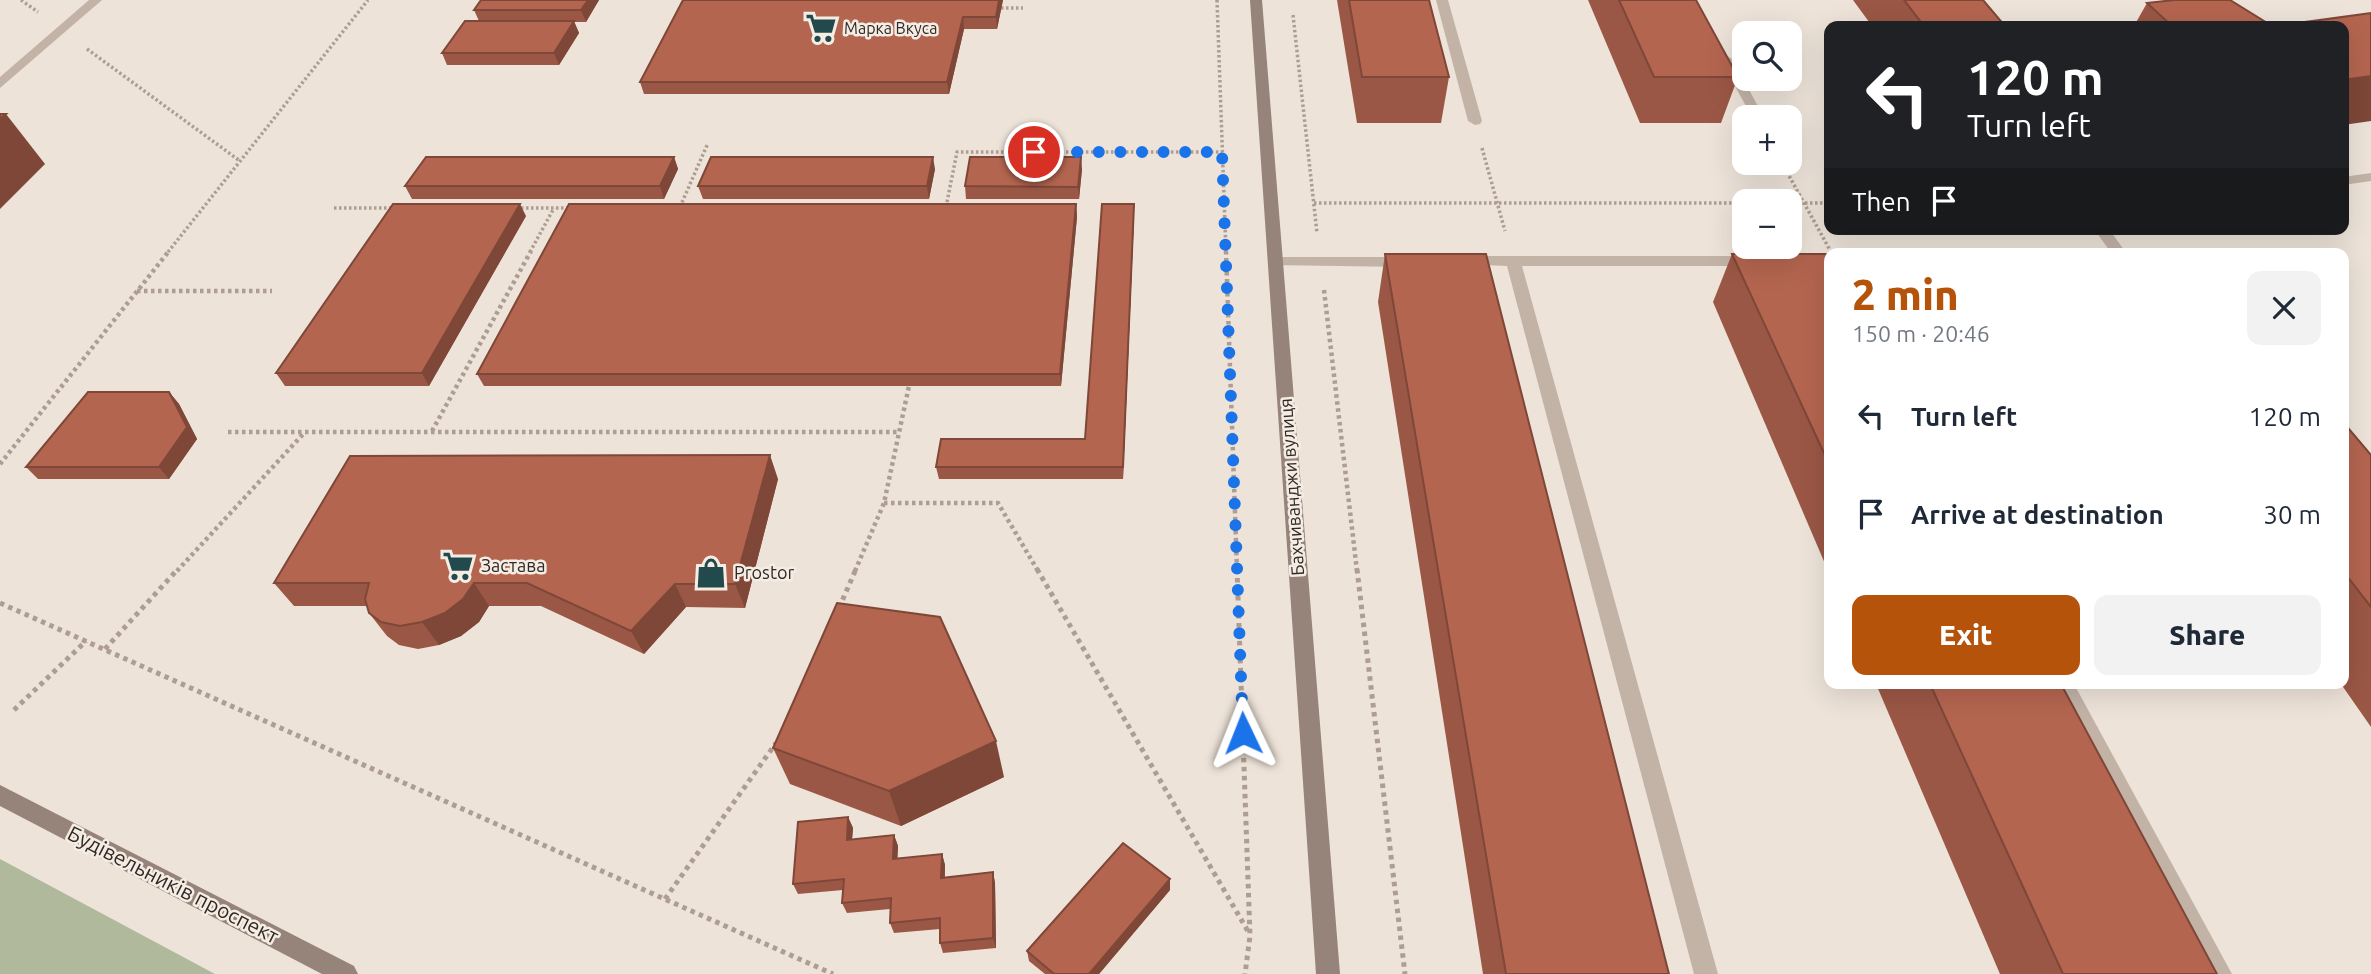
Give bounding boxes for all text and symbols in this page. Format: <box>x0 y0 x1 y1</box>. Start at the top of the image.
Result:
supermarket icon: Марка Вкуса <box>804 11 838 45</box>
place label: Марка Вкуса <box>844 19 937 37</box>
map controls <box>1732 21 1802 259</box>
button: search <box>1732 21 1802 91</box>
icon: left <box>1852 49 1943 140</box>
text: 120 m <box>1967 49 2104 104</box>
button: + <box>1732 105 1802 175</box>
text: Turn left <box>1967 107 2091 143</box>
pin <box>1004 122 1064 182</box>
icon: arrive <box>1015 133 1053 171</box>
icon: arrive <box>1925 182 1963 220</box>
text: Then <box>1852 187 1911 216</box>
button: − <box>1732 189 1802 259</box>
text: 2 min <box>1852 271 1959 318</box>
button: close <box>2247 271 2321 345</box>
text: 150 m · 20:46 <box>1852 321 1990 346</box>
icon: left <box>1852 397 1890 435</box>
street label: Бахчиванджи вулиця <box>1275 398 1307 576</box>
text: Turn left <box>1911 402 2017 431</box>
text: 120 m <box>2249 402 2321 431</box>
icon: arrive <box>1852 495 1890 533</box>
text: Arrive at destination <box>1911 500 2164 529</box>
text: 30 m <box>2263 500 2321 529</box>
supermarket icon: Застава <box>441 549 475 583</box>
place label: Застава <box>481 555 545 575</box>
shop icon: Prostor <box>694 556 728 590</box>
place label: Prostor <box>734 562 794 582</box>
button: Exit <box>1852 595 2080 675</box>
button: Share <box>2094 595 2321 675</box>
position arrow <box>1206 696 1280 770</box>
street label: Будівельників проспект <box>64 820 284 948</box>

